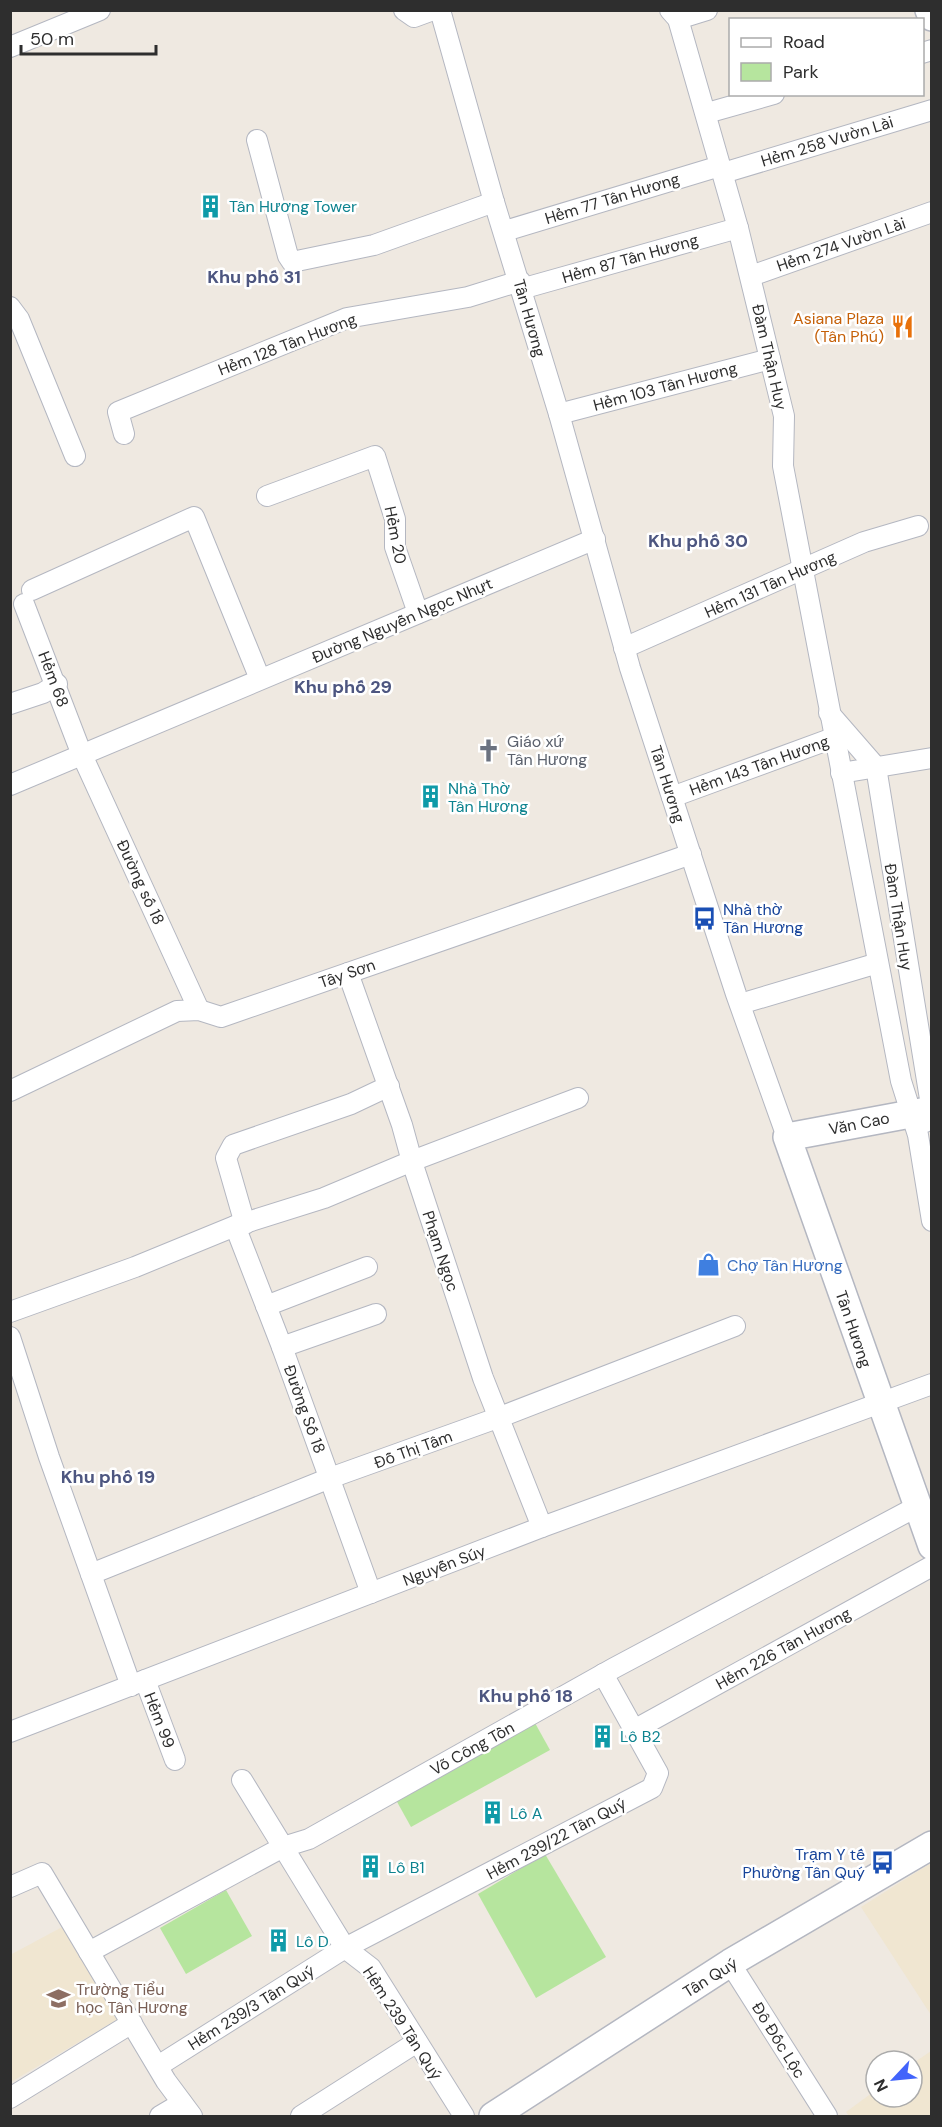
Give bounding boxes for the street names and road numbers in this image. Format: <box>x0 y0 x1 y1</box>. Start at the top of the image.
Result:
street label: Hẻm 258 Vườn Lài <box>758 111 896 172</box>
street label: Hẻm 77 Tân Hương <box>542 168 682 229</box>
street label: Hẻm 274 Vườn Lài <box>774 213 908 276</box>
street label: Hẻm 87 Tân Hương <box>560 229 701 288</box>
street label: Tân Hương <box>508 277 551 360</box>
street label: Đàm Thận Huy <box>747 302 792 412</box>
street label: Hẻm 128 Tân Hương <box>215 308 359 380</box>
street label: Hẻm 103 Tân Hương <box>591 357 739 416</box>
street label: Hẻm 20 <box>380 504 411 566</box>
street label: Hẻm 131 Tân Hương <box>701 546 839 623</box>
street label: Đường Nguyễn Ngọc Nhựt <box>309 573 496 668</box>
street label: Hẻm 68 <box>33 648 74 710</box>
street label: Hẻm 143 Tân Hương <box>687 730 832 800</box>
street label: Tân Hương <box>645 743 690 826</box>
street label: Đường số 18 <box>112 836 169 928</box>
street label: Đàm Thận Huy <box>880 862 917 972</box>
street label: Tây Sơn <box>316 954 378 993</box>
street label: Văn Cao <box>827 1107 891 1140</box>
street label: Phạm Ngọc <box>418 1208 463 1294</box>
street label: Tân Hương <box>831 1288 877 1371</box>
street label: Đường Số 18 <box>279 1362 330 1456</box>
street label: Đỗ Thị Tâm <box>371 1426 455 1473</box>
street label: Nguyễn Súy <box>400 1540 489 1591</box>
street label: Hẻm 226 Tân Hương <box>712 1603 855 1694</box>
street label: Hẻm 99 <box>139 1689 180 1751</box>
street label: Võ Công Tồn <box>427 1717 518 1780</box>
street label: Hẻm 239/22 Tân Quý <box>483 1793 630 1884</box>
street label: Tân Quý <box>679 1952 742 2002</box>
street label: Hẻm 239/3 Tân Quý <box>184 1960 319 2055</box>
street label: Hẻm 239 Tân Quý <box>358 1963 447 2084</box>
street label: Đô Đốc Lộc <box>747 1998 810 2082</box>

